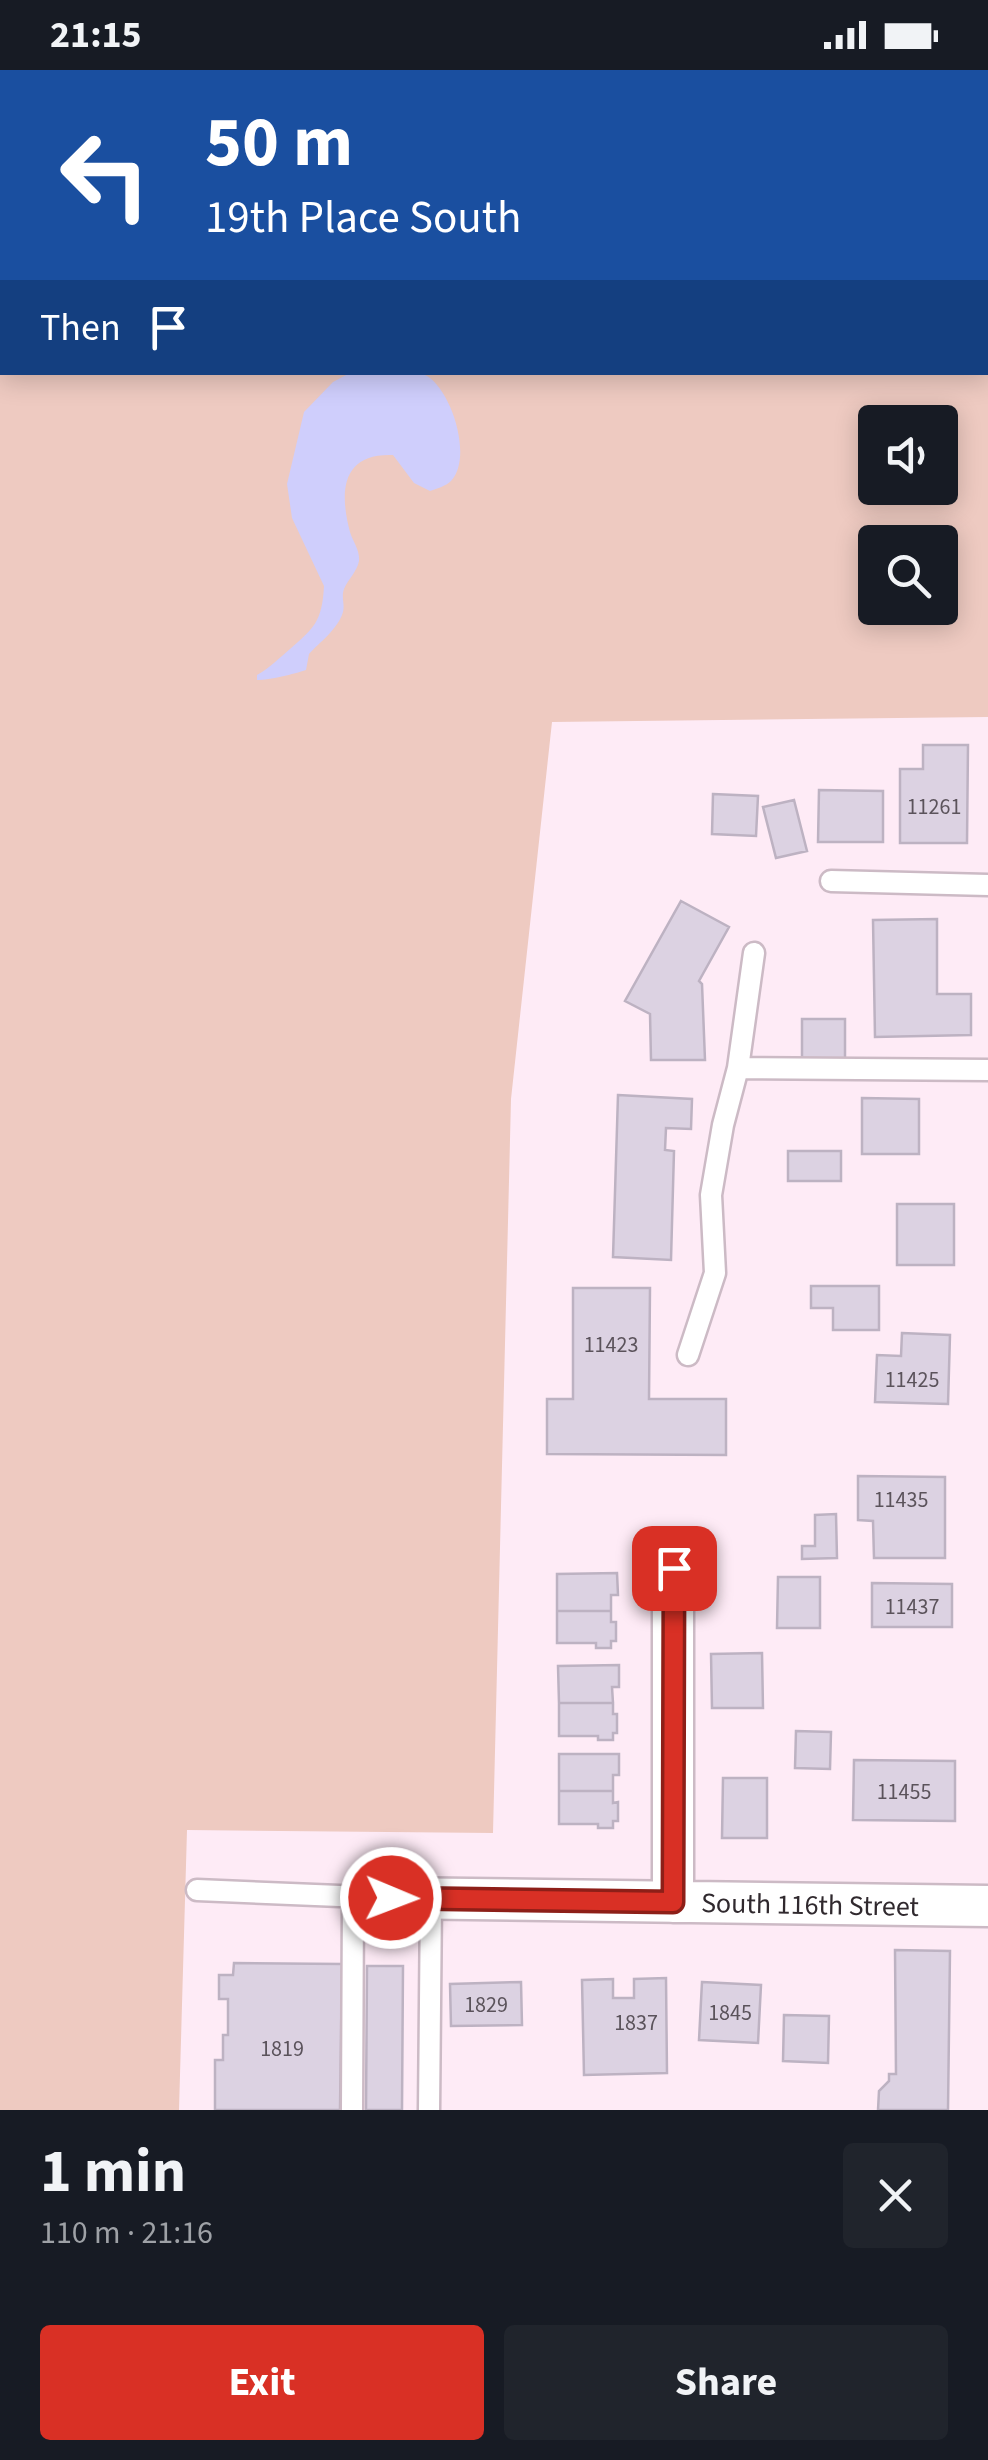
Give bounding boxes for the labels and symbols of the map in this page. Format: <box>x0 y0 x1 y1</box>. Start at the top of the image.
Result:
house number: 11261 <box>907 791 961 823</box>
house number: 11423 <box>584 1329 638 1361</box>
house number: 11425 <box>885 1364 939 1396</box>
house number: 11435 <box>874 1484 928 1516</box>
pin <box>632 1526 717 1611</box>
house number: 11437 <box>885 1591 939 1623</box>
house number: 11455 <box>877 1776 931 1808</box>
position arrow <box>339 1846 443 1950</box>
street label: South 116th Street <box>701 1883 920 1927</box>
house number: 1829 <box>464 1989 508 2021</box>
house number: 1845 <box>708 1997 752 2029</box>
house number: 1837 <box>614 2007 658 2039</box>
house number: 1819 <box>260 2033 304 2065</box>

